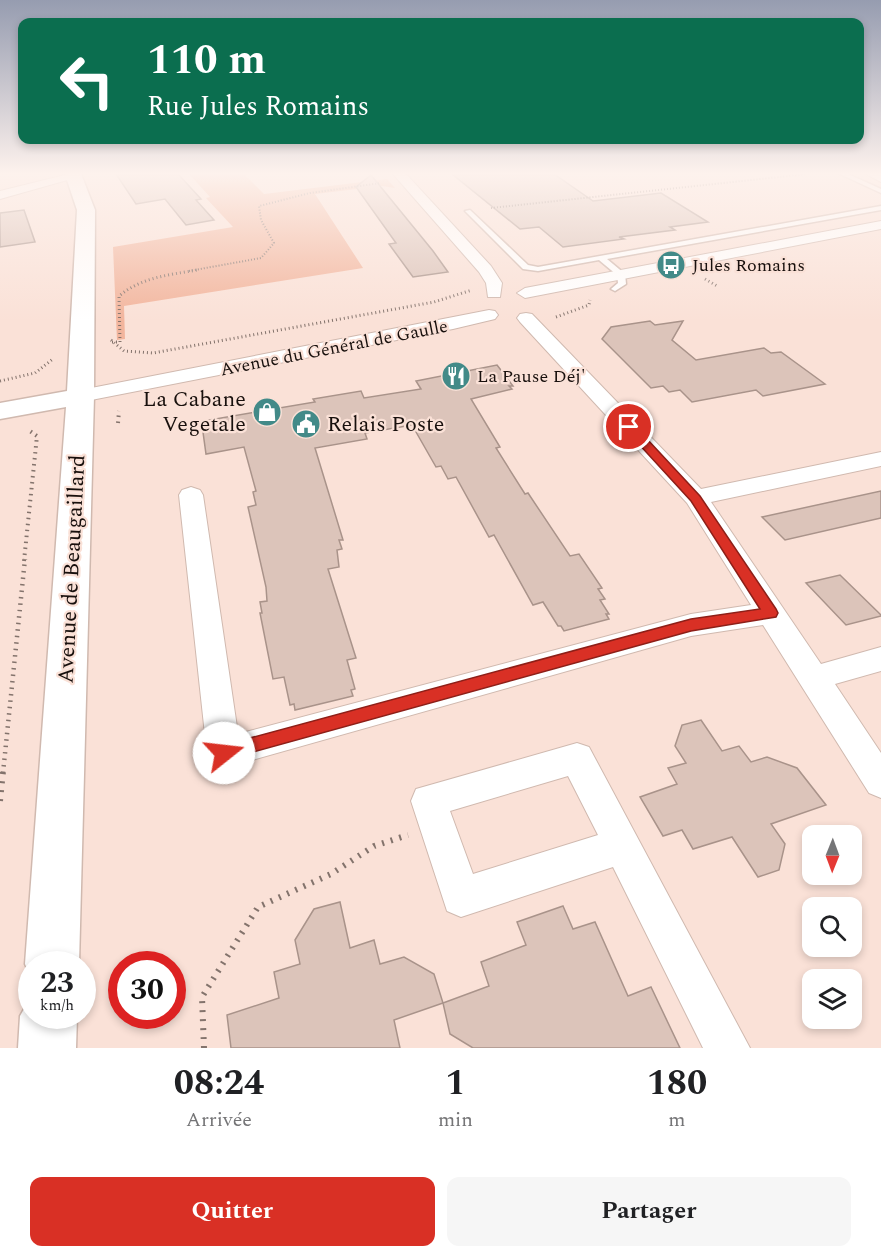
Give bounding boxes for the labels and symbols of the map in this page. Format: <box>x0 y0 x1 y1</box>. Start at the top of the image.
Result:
bus stop icon: Jules Romains <box>655 249 687 281</box>
place label: Jules Romains <box>692 252 805 279</box>
street label: Avenue du Général de Gaulle <box>218 313 450 383</box>
restaurant icon: La Pause Déj' <box>440 360 472 392</box>
place label: La Pause Déj' <box>477 363 586 390</box>
place label: La Cabane Vegetale <box>143 383 246 441</box>
shop icon: La Cabane Vegetale <box>251 396 283 428</box>
pin <box>603 401 654 452</box>
public building icon: Relais Poste <box>290 408 322 440</box>
place label: Relais Poste <box>327 408 445 441</box>
street label: Avenue de Beaugaillard <box>50 454 94 684</box>
position arrow <box>192 721 256 785</box>
north arrow <box>802 825 862 885</box>
speed limit sign: 30 <box>108 951 186 1029</box>

